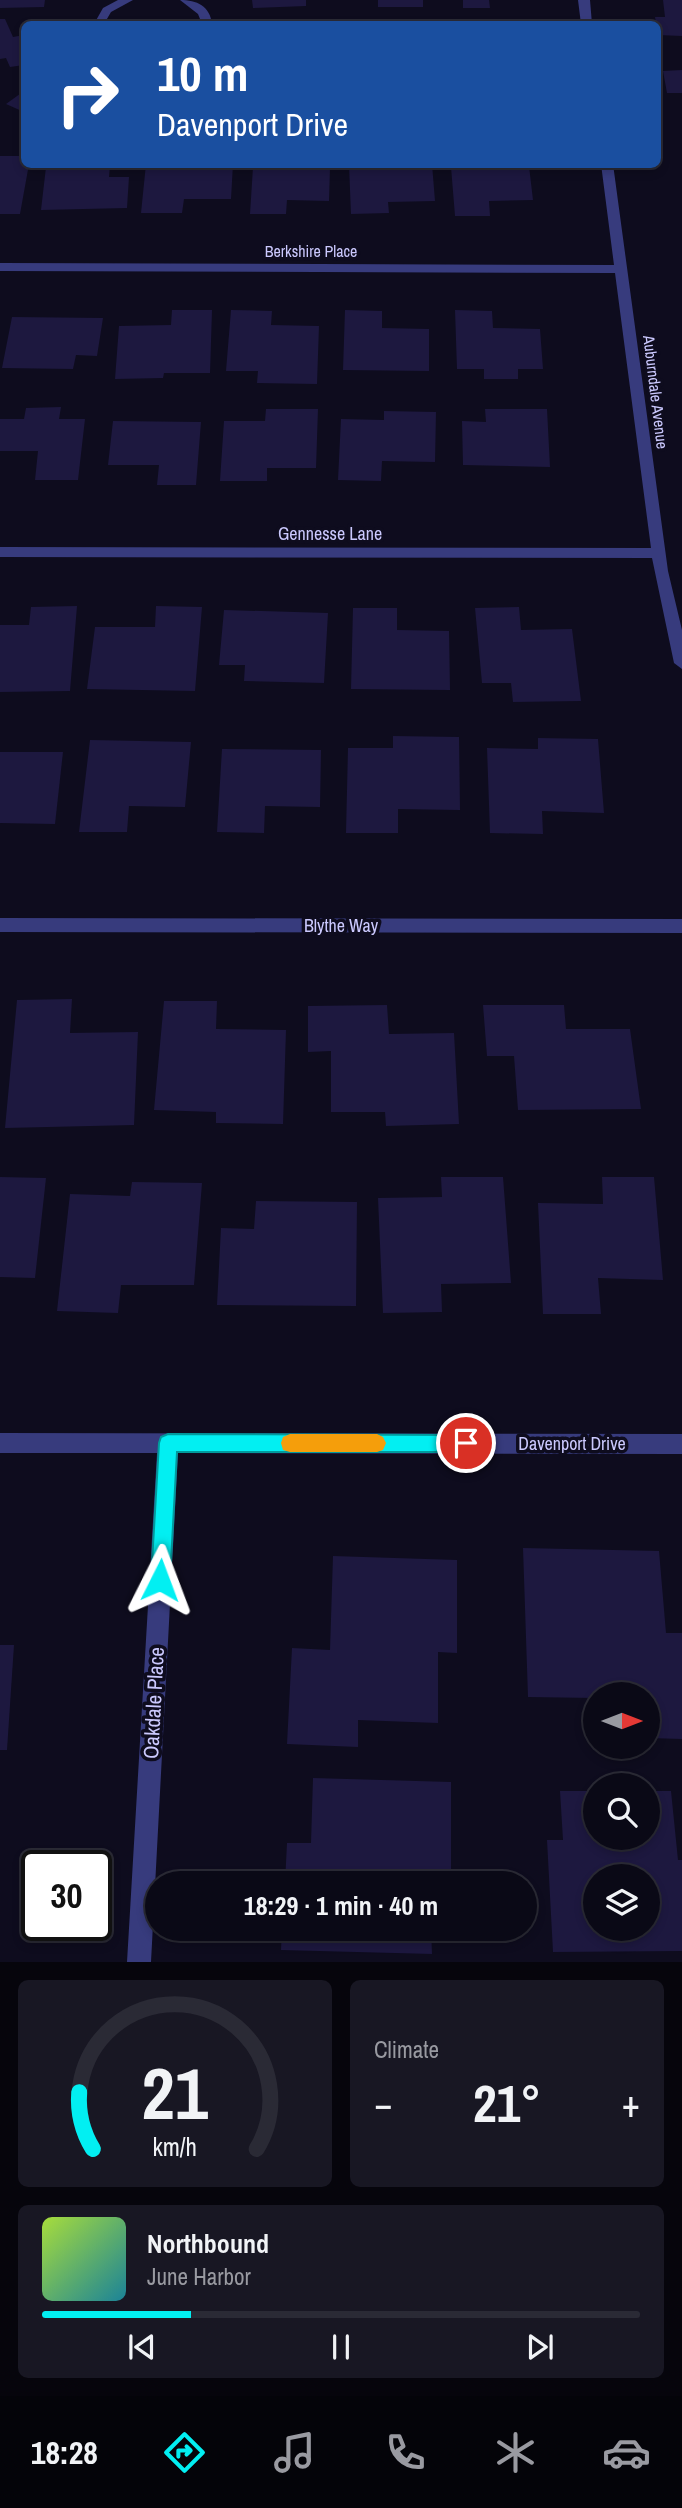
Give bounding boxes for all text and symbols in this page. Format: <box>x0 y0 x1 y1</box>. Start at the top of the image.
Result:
text: 10 m <box>157 40 249 106</box>
icon: right <box>42 49 133 140</box>
text: Davenport Drive <box>157 103 348 146</box>
street label: Berkshire Place <box>265 240 357 262</box>
street label: Auburndale Avenue <box>638 333 674 450</box>
street label: Gennesse Lane <box>278 521 382 546</box>
street label: Blythe Way <box>304 913 379 938</box>
pin <box>436 1413 496 1473</box>
icon: arrive <box>447 1424 485 1462</box>
street label: Davenport Drive <box>518 1431 626 1456</box>
position arrow <box>123 1543 197 1617</box>
street label: Oakdale Place <box>136 1646 171 1760</box>
north arrow <box>583 1682 660 1759</box>
map controls <box>583 1682 660 1941</box>
button: search <box>583 1773 660 1850</box>
speed limit sign: 30 <box>21 1850 112 1941</box>
button: layers <box>583 1864 660 1941</box>
text: 18:29 · 1 min · 40 m <box>244 1888 438 1923</box>
text: Climate <box>374 2034 439 2065</box>
text: 21 <box>142 2045 209 2143</box>
text: 21° <box>473 2068 541 2138</box>
text: − <box>374 2078 392 2129</box>
text: + <box>622 2078 640 2129</box>
text: km/h <box>153 2130 197 2164</box>
text: Northbound <box>147 2226 269 2261</box>
text: June Harbor <box>147 2261 251 2292</box>
icon: previous <box>123 2328 161 2366</box>
icon: pause <box>322 2328 360 2366</box>
icon: next <box>521 2328 559 2366</box>
icon: directions <box>160 2428 209 2477</box>
icon: music <box>270 2428 319 2477</box>
icon: phone <box>381 2428 430 2477</box>
icon: climate <box>491 2428 540 2477</box>
icon: car <box>602 2428 651 2477</box>
text: 18:28 <box>31 2431 98 2474</box>

